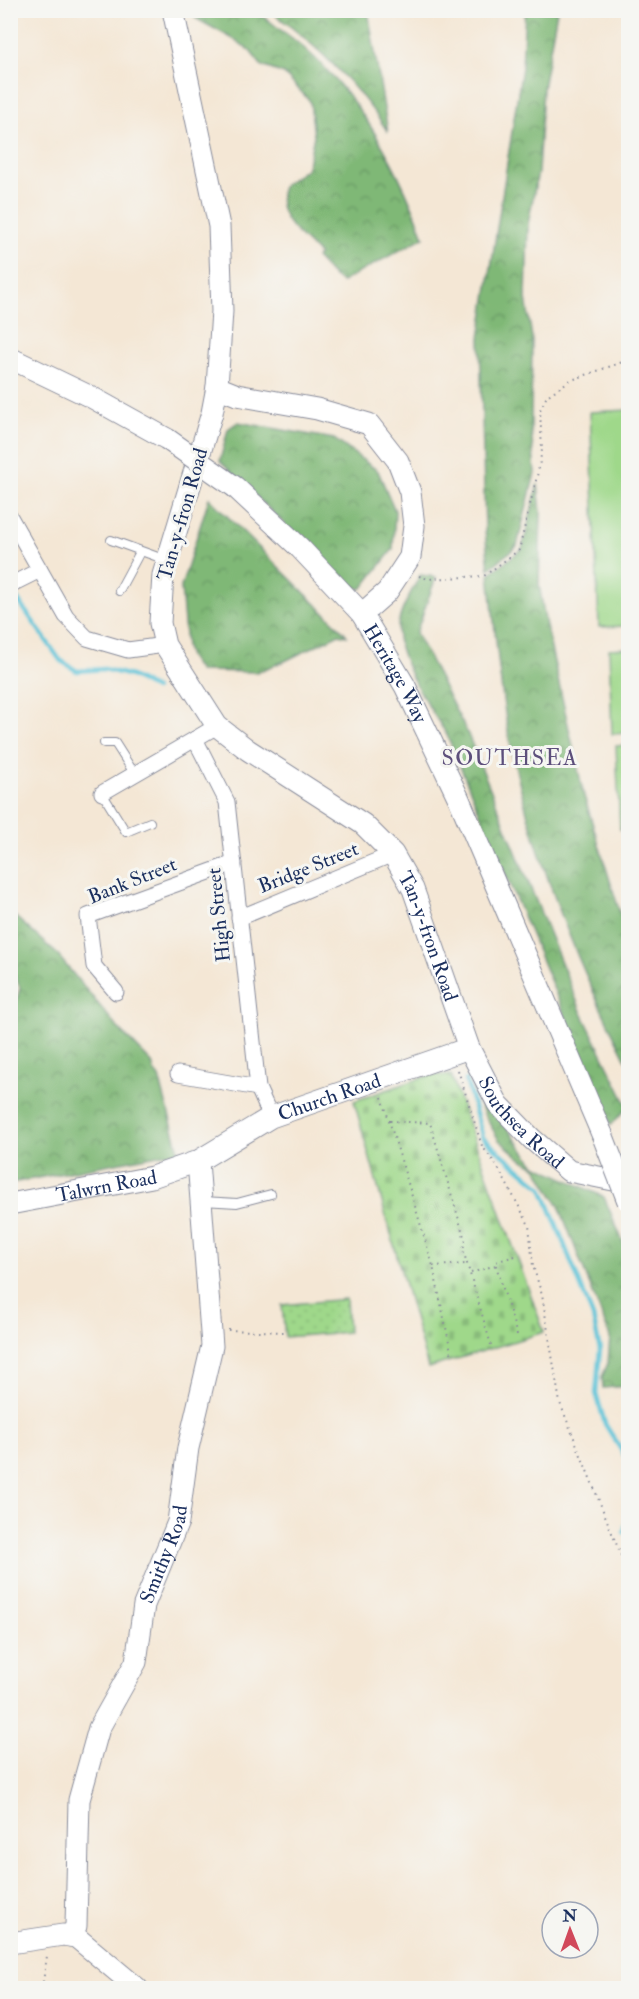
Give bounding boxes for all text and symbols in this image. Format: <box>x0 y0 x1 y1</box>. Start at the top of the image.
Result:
street label: Tan-y-fron Road <box>152 445 213 583</box>
street label: Heritage Way <box>358 619 433 728</box>
district label: SOUTHSEA <box>442 744 578 772</box>
street label: Bridge Street <box>254 836 363 899</box>
street label: Bank Street <box>84 851 181 910</box>
street label: High Street <box>201 866 236 963</box>
street label: Tan-y-fron Road <box>392 867 464 1005</box>
street label: Church Road <box>274 1068 384 1127</box>
street label: Southsea Road <box>473 1072 569 1174</box>
street label: Talwrn Road <box>54 1164 159 1208</box>
street label: Smithy Road <box>134 1504 193 1607</box>
north arrow <box>540 1900 600 1960</box>
text: N <box>561 1906 578 1926</box>

